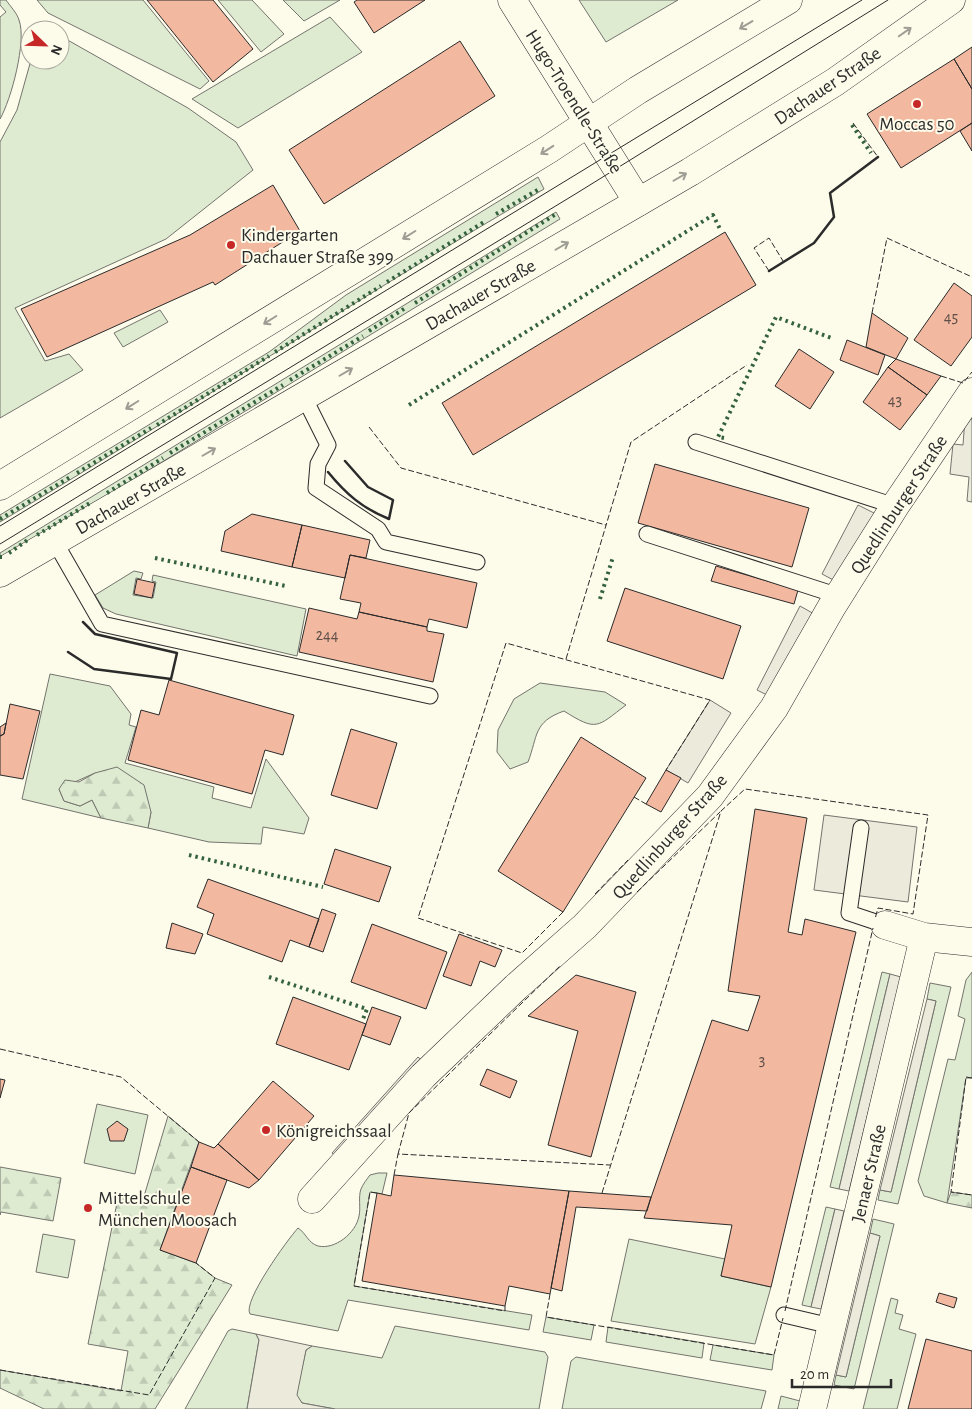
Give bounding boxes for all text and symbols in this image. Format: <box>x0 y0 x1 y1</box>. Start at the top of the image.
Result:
north arrow <box>20 20 70 70</box>
one-way arrow <box>739 20 753 30</box>
street label: Hugo-Troendle-Straße <box>522 26 626 177</box>
one-way arrow <box>898 27 912 37</box>
text: N <box>48 42 64 57</box>
street label: Dachauer Straße <box>771 44 884 129</box>
marker: Moccas 50 <box>911 98 923 110</box>
place label: Moccas 50 <box>879 115 955 134</box>
one-way arrow <box>540 145 554 155</box>
one-way arrow <box>673 172 687 182</box>
place label: Kindergarten Dachauer Straße 399 <box>241 226 394 267</box>
one-way arrow <box>402 231 416 241</box>
marker: Kindergarten Dachauer Straße 399 <box>225 239 237 251</box>
one-way arrow <box>554 241 568 251</box>
street label: Dachauer Straße <box>422 256 539 334</box>
house number: 45 <box>944 309 958 325</box>
one-way arrow <box>264 316 278 326</box>
one-way arrow <box>338 367 352 377</box>
house number: 43 <box>888 392 902 408</box>
one-way arrow <box>125 401 139 411</box>
street label: Quedlinburger Straße <box>847 432 951 578</box>
one-way arrow <box>201 447 215 457</box>
street label: Dachauer Straße <box>72 460 189 538</box>
house number: 244 <box>316 627 339 643</box>
street label: Quedlinburger Straße <box>609 771 731 903</box>
house number: 3 <box>759 1052 765 1068</box>
place label: Königreichssaal <box>276 1122 392 1141</box>
street label: Jenaer Straße <box>849 1123 890 1224</box>
marker: Königreichssaal <box>260 1124 272 1136</box>
place label: Mittelschule München Moosach <box>98 1189 237 1230</box>
marker: Mittelschule München Moosach <box>82 1202 94 1214</box>
scale bar <box>792 1356 891 1388</box>
text: 20 m <box>800 1367 829 1382</box>

